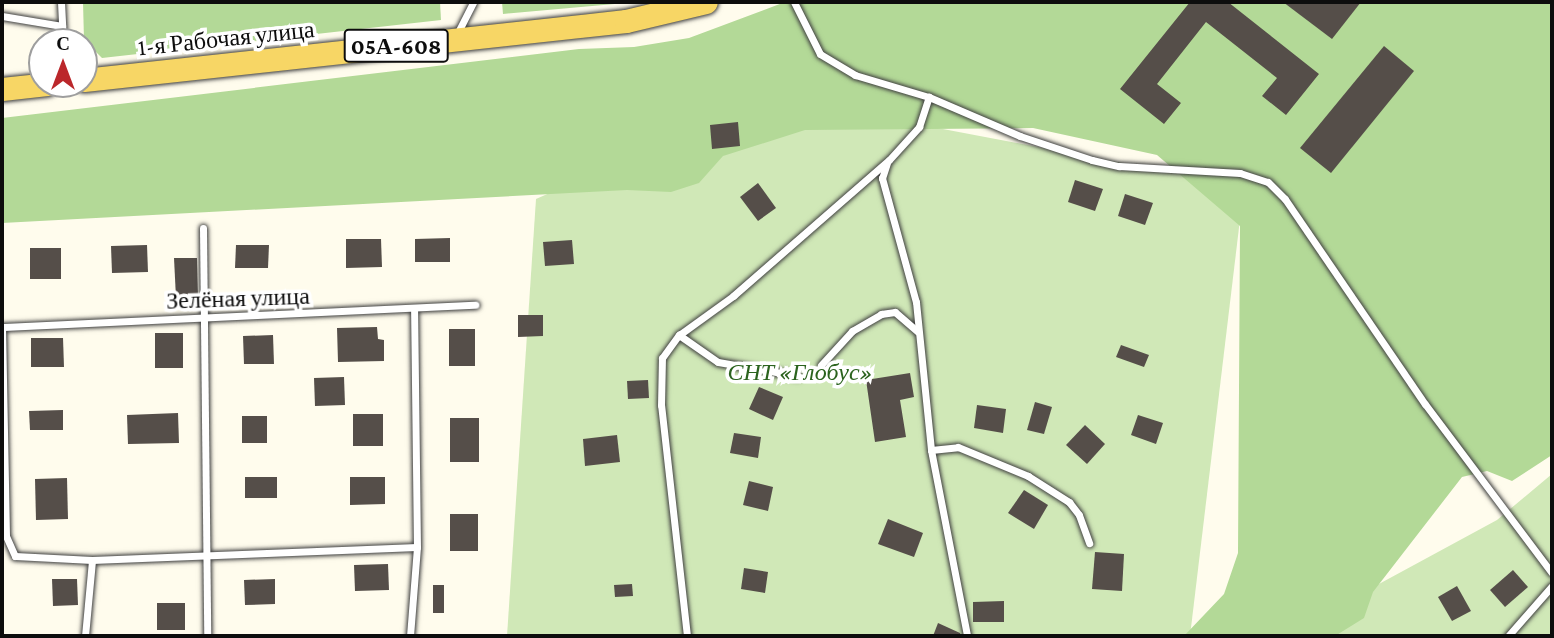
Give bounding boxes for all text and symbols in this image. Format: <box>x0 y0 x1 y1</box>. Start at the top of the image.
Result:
street label: 1-я Рабочая улица <box>136 14 316 62</box>
road number: 05А-608 <box>344 26 448 66</box>
north arrow <box>28 28 98 98</box>
text: С <box>56 33 70 54</box>
street label: Зелёная улица <box>166 281 310 315</box>
park label: СНТ «Глобус» <box>727 358 873 386</box>

